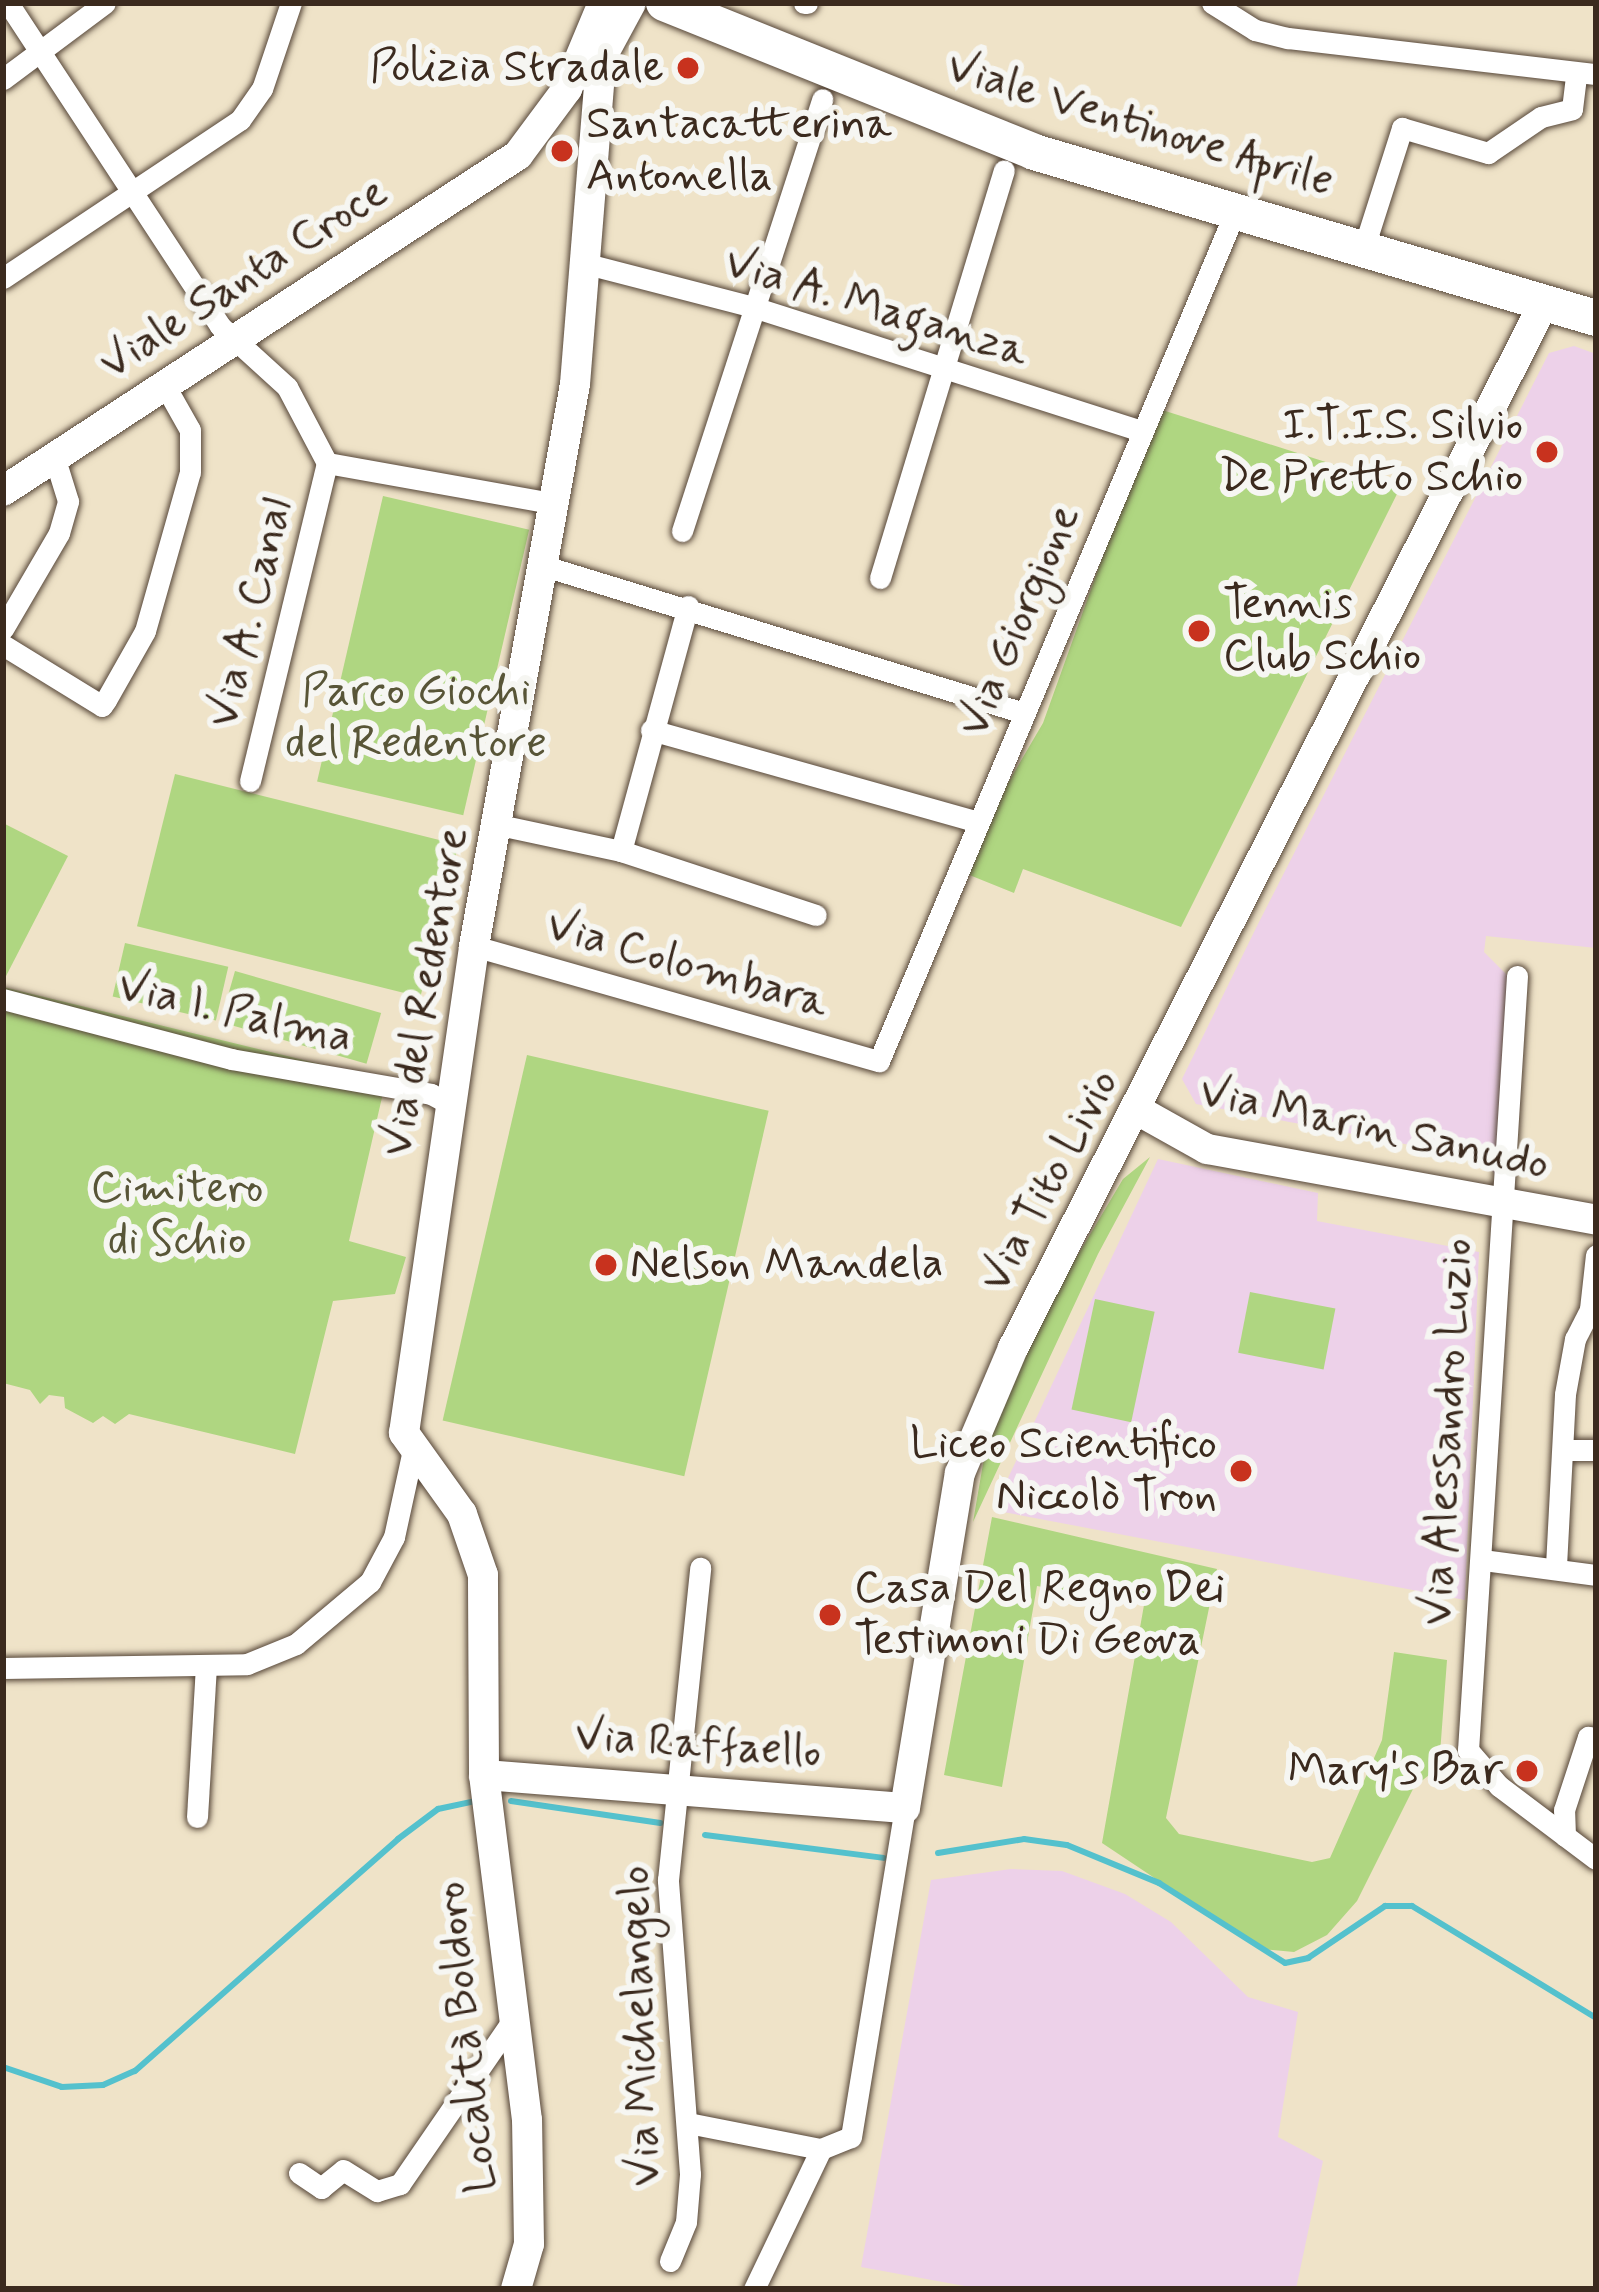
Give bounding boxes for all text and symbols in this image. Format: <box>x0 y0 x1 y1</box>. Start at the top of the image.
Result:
place label: Polizia Stradale <box>370 41 664 95</box>
street label: Viale Ventinove Aprile <box>941 41 1339 209</box>
marker: Polizia Stradale <box>675 55 701 81</box>
place label: Santacatterina Antonella <box>586 98 892 204</box>
marker: Santacatterina Antonella <box>549 138 575 164</box>
street label: Viale Santa Croce <box>86 163 402 395</box>
street label: Via A. Maganza <box>718 236 1034 380</box>
place label: I.T.I.S. Silvio De Pretto Schio <box>1223 399 1523 505</box>
marker: I.T.I.S. Silvio De Pretto Schio <box>1534 439 1560 465</box>
street label: Via A. Canal <box>196 493 306 733</box>
street label: Via Giorgione <box>947 498 1093 744</box>
place label: Tennis Club Schio <box>1223 578 1421 684</box>
marker: Tennis Club Schio <box>1186 618 1212 644</box>
park label: Parco Giochi del Redentore <box>281 665 551 771</box>
street label: Via del Redentore <box>370 818 482 1166</box>
street label: Via Colombara <box>538 899 836 1031</box>
street label: Via I. Palma <box>108 959 362 1067</box>
street label: Via Tito Livio <box>970 1064 1130 1298</box>
street label: Via Marin Sanudo <box>1201 1067 1547 1191</box>
park label: Cimitero di Schio <box>90 1162 264 1268</box>
street label: Via Alessandro Luzio <box>1411 1235 1485 1629</box>
place label: Nelson Mandela <box>630 1238 933 1292</box>
marker: Nelson Mandela <box>593 1252 619 1278</box>
place label: Liceo Scientifico Niccolò Tron <box>910 1418 1217 1524</box>
marker: Liceo Scientifico Niccolò Tron <box>1228 1458 1254 1484</box>
place label: Casa Del Regno Dei Testimoni Di Geova <box>854 1562 1233 1668</box>
marker: Casa Del Regno Dei Testimoni Di Geova <box>817 1602 843 1628</box>
street label: Via Raffaello <box>574 1710 822 1780</box>
place label: Mary's Bar <box>1289 1744 1503 1798</box>
marker: Mary's Bar <box>1514 1758 1540 1784</box>
street label: Via Michelangelo <box>608 1865 674 2187</box>
street label: Località Boldoro <box>424 1879 510 2195</box>

